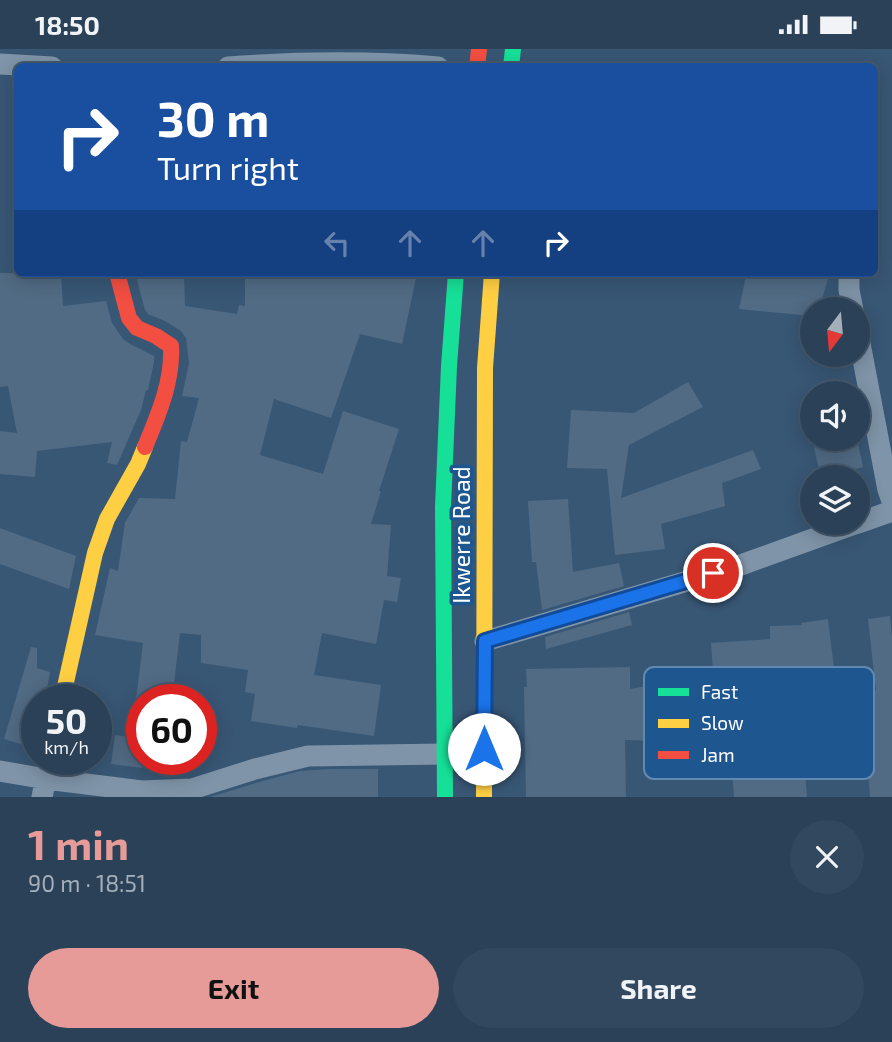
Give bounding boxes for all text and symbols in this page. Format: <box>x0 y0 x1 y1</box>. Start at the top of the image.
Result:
text: 18:50 <box>35 9 100 40</box>
text: 30 m <box>157 88 269 147</box>
icon: right <box>42 91 133 182</box>
text: Turn right <box>157 148 299 186</box>
icon: left <box>318 224 356 262</box>
icon: ahead <box>391 224 429 262</box>
icon: ahead <box>464 224 502 262</box>
icon: right <box>537 224 575 262</box>
north arrow <box>800 297 870 367</box>
map controls <box>800 297 870 535</box>
button: sound <box>800 381 870 451</box>
button: layers <box>800 465 870 535</box>
street label: Ikwerre Road <box>447 466 475 604</box>
pin <box>683 543 743 603</box>
icon: arrive <box>694 554 732 592</box>
legend <box>644 667 874 779</box>
text: Fast <box>701 680 738 703</box>
speed limit sign: 60 <box>126 684 217 775</box>
text: 50 <box>46 699 87 741</box>
text: Slow <box>701 711 744 734</box>
position arrow <box>447 712 521 786</box>
text: km/h <box>44 736 89 758</box>
text: Jam <box>701 743 735 766</box>
text: 1 min <box>28 818 129 868</box>
button: close <box>790 820 864 894</box>
text: 90 m · 18:51 <box>28 869 146 897</box>
button: Exit <box>28 948 439 1028</box>
button: Share <box>453 948 864 1028</box>

